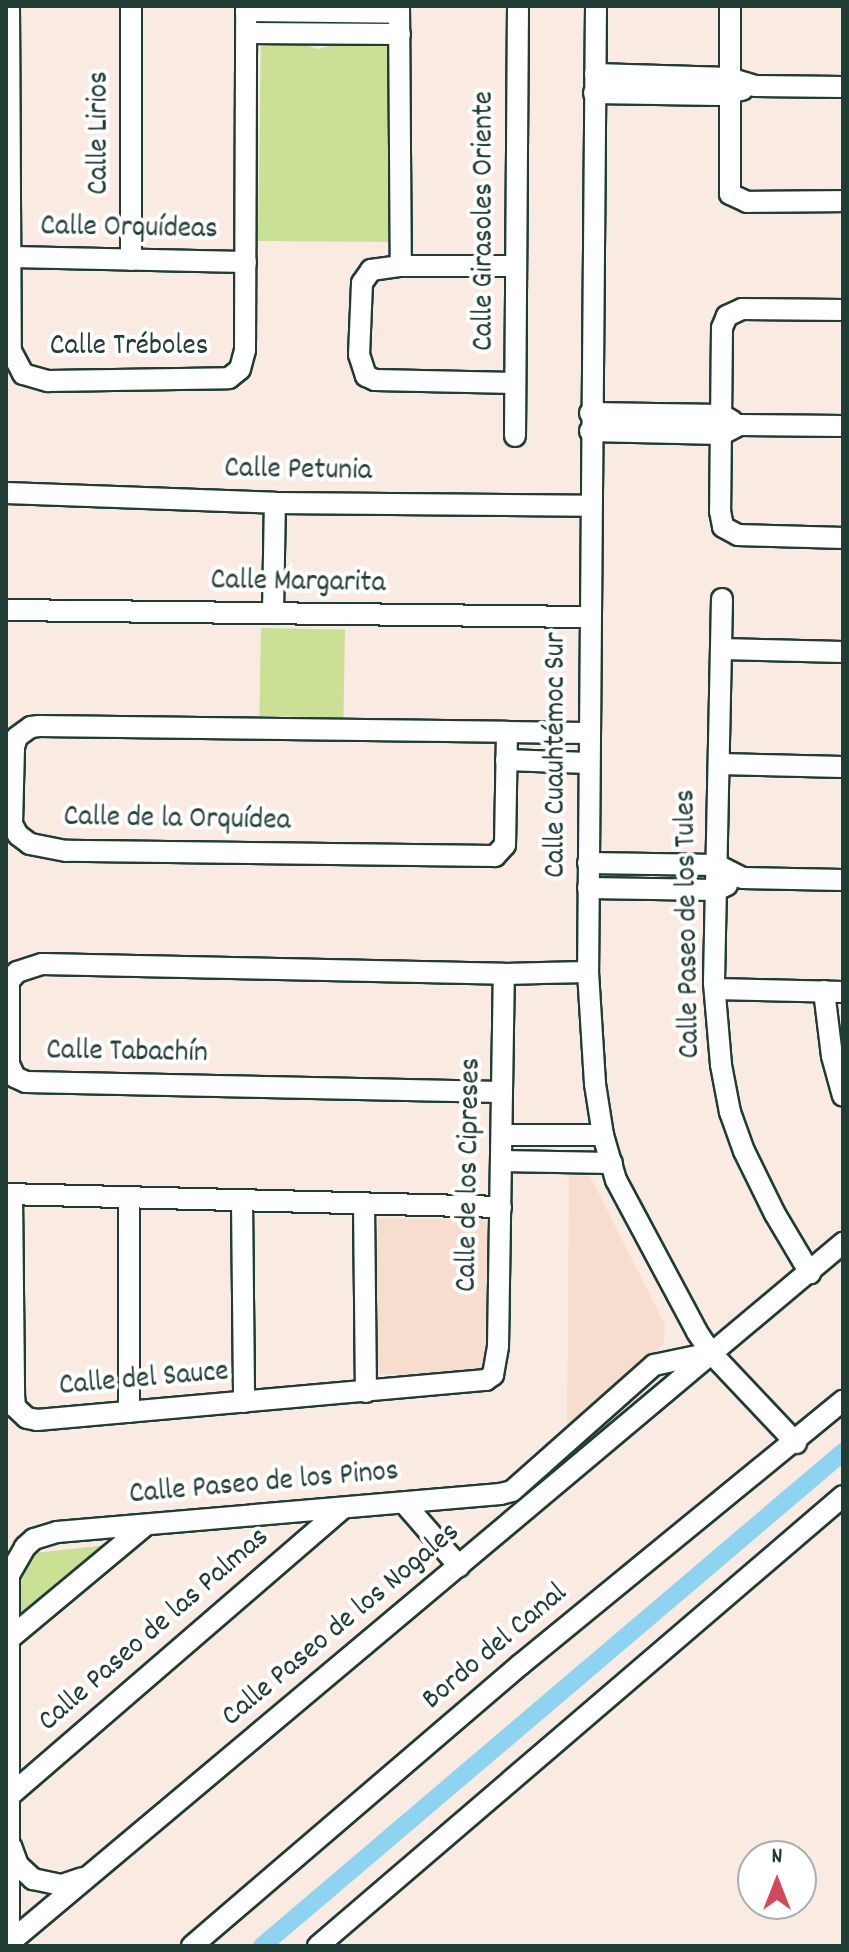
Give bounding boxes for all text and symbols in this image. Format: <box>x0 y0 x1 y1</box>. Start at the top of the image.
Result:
street label: Calle Lirios <box>83 71 119 195</box>
street label: Calle Girasoles Oriente <box>468 91 504 351</box>
street label: Calle Orquídeas <box>40 210 218 250</box>
street label: Calle Tréboles <box>50 330 208 366</box>
street label: Calle Petunia <box>224 453 372 491</box>
street label: Calle Margarita <box>210 564 386 604</box>
street label: Calle Cuauhtémoc Sur <box>540 632 576 878</box>
street label: Calle Paseo de los Tules <box>670 789 710 1059</box>
street label: Calle de la Orquídea <box>63 801 291 841</box>
street label: Calle Tabachín <box>46 1035 208 1073</box>
street label: Calle de los Cipreses <box>451 1058 491 1292</box>
street label: Calle del Sauce <box>58 1356 230 1406</box>
street label: Calle Paseo de los Pinos <box>128 1455 400 1515</box>
street label: Calle Paseo de los Nogales <box>216 1516 468 1736</box>
street label: Calle Paseo de las Palmas <box>32 1521 278 1741</box>
street label: Bordo del Canal <box>416 1577 576 1719</box>
north arrow <box>737 1840 817 1920</box>
text: N <box>772 1842 782 1873</box>

